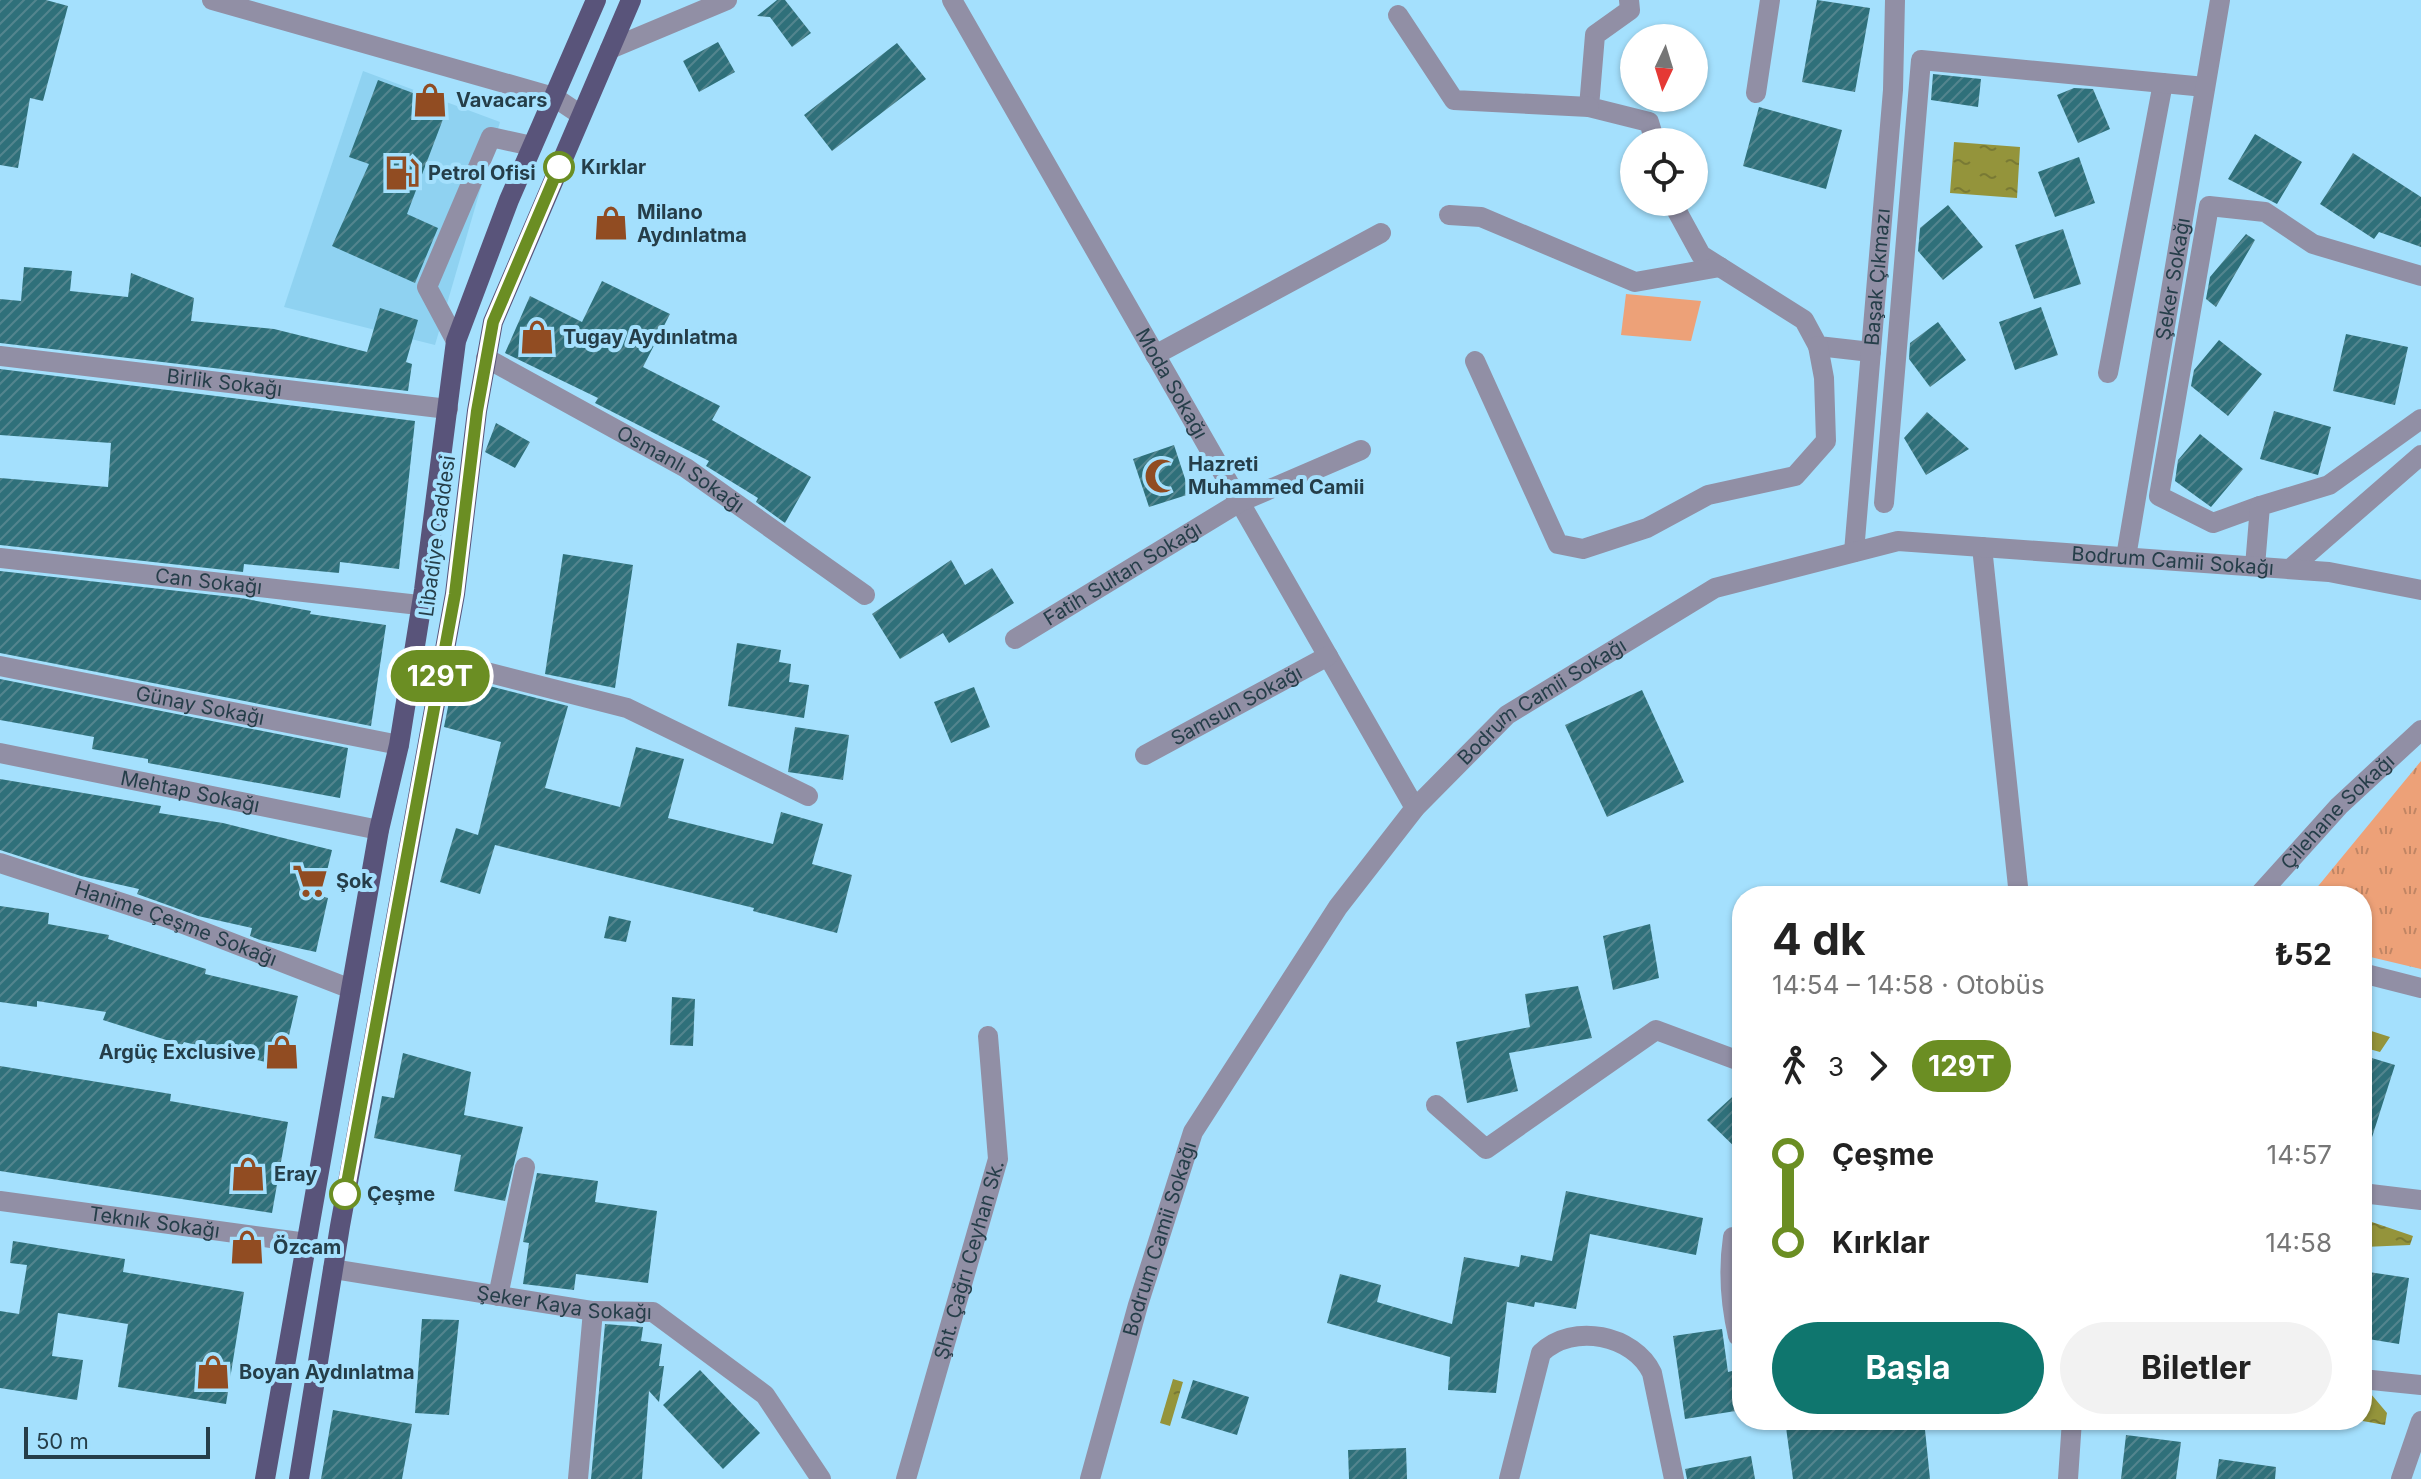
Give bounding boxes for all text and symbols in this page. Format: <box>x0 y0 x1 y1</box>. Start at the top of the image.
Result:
north arrow <box>1620 24 1708 112</box>
map controls <box>1620 24 1708 216</box>
shop icon: Vavacars <box>411 81 449 119</box>
place label: Vavacars <box>456 88 547 112</box>
button: locate <box>1620 128 1708 216</box>
marker: Kırklar <box>544 152 574 182</box>
fuel station icon: Petrol Ofisi <box>383 154 421 192</box>
place label: Kırklar <box>581 155 646 179</box>
place label: Petrol Ofisi <box>428 161 536 185</box>
place label: Milano Aydınlatma <box>637 200 747 247</box>
shop icon: Milano Aydınlatma <box>592 204 630 242</box>
street label: Başak Çıkmazı <box>1859 207 1895 347</box>
street label: Şeker Sokağı <box>2151 216 2195 342</box>
shop icon: Tugay Aydınlatma <box>518 318 556 356</box>
street label: Moda Sokağı <box>1131 324 1213 443</box>
place label: Tugay Aydınlatma <box>563 325 738 349</box>
street label: Birlik Sokağı <box>165 364 284 401</box>
street label: Osmanlı Sokağı <box>613 420 749 518</box>
place label: Hazreti Muhammed Camii <box>1188 452 1364 499</box>
street label: Libadiye Caddesi <box>414 454 460 618</box>
mosque icon: Hazreti Muhammed Camii <box>1143 457 1181 495</box>
street label: Fatih Sultan Sokağı <box>1039 516 1206 631</box>
street label: Bodrum Camii Sokağı <box>2071 542 2275 580</box>
street label: Can Sokağı <box>154 563 263 599</box>
street label: Bodrum Camii Sokağı <box>1453 633 1631 770</box>
line badge: 129T <box>384 650 496 702</box>
text: 129T <box>407 659 473 693</box>
street label: Samsun Sokağı <box>1167 660 1306 751</box>
street label: Günay Sokağı <box>134 681 266 730</box>
street label: Çilehane Sokağı <box>2276 749 2399 874</box>
street label: Mehtap Sokağı <box>118 766 262 817</box>
supermarket icon: Şok <box>291 862 329 900</box>
place label: Şok <box>336 869 373 893</box>
street label: Hanime Çeşme Sokağı <box>72 876 280 971</box>
text: 4 dk <box>1772 912 1865 966</box>
text: ₺52 <box>2275 936 2332 972</box>
text: 14:54 – 14:58 · Otobüs <box>1772 969 2045 1000</box>
shop icon: Argüç Exclusive <box>263 1033 301 1071</box>
place label: Argüç Exclusive <box>99 1040 256 1064</box>
icon: walk <box>1772 1044 1816 1088</box>
icon: forward <box>1856 1044 1900 1088</box>
text: 129T <box>1928 1049 1995 1083</box>
text: 3 <box>1828 1051 1844 1082</box>
text: Çeşme <box>1832 1136 1934 1172</box>
street label: Bodrum Camii Sokağı <box>1118 1139 1201 1339</box>
text: 14:57 <box>2267 1139 2332 1170</box>
shop icon: Eray <box>229 1155 267 1193</box>
street label: Şht. Çağrı Ceyhan Sk. <box>929 1157 1009 1362</box>
place label: Eray <box>274 1162 317 1186</box>
marker: Çeşme <box>330 1179 360 1209</box>
place label: Çeşme <box>367 1182 435 1206</box>
street label: Teknık Sokağı <box>88 1201 221 1243</box>
text: Kırklar <box>1832 1224 1930 1260</box>
text: 14:58 <box>2265 1227 2332 1258</box>
shop icon: Özcam <box>228 1228 266 1266</box>
place label: Özcam <box>273 1235 341 1259</box>
street label: Şeker Kaya Sokağı <box>475 1280 652 1324</box>
button: Başla <box>1772 1322 2044 1414</box>
button: Biletler <box>2060 1322 2332 1414</box>
shop icon: Boyan Aydınlatma <box>194 1353 232 1391</box>
place label: Boyan Aydınlatma <box>239 1360 415 1384</box>
scale bar <box>24 1423 210 1459</box>
text: 50 m <box>36 1428 89 1454</box>

